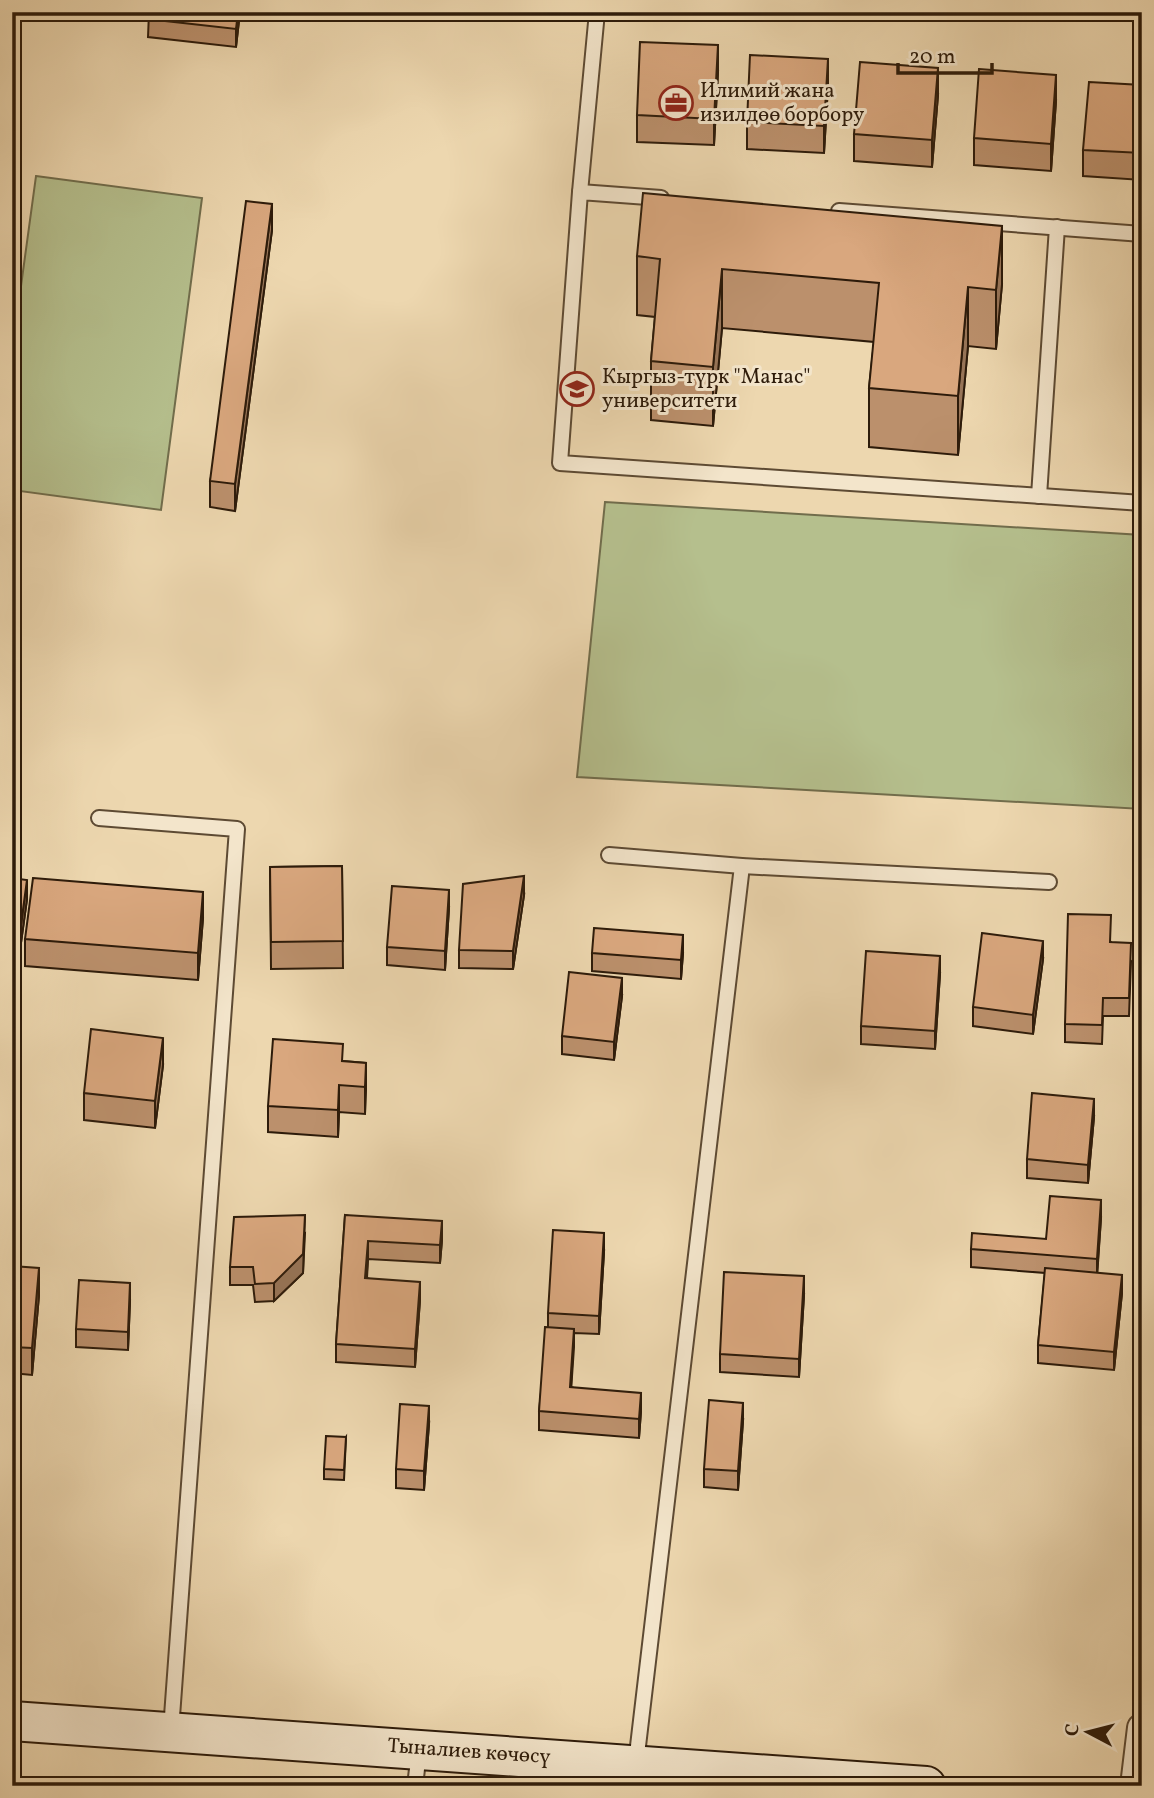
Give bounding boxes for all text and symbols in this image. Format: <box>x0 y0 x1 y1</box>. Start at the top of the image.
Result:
scale bar <box>898 32 993 76</box>
text: 20 m <box>909 43 955 72</box>
place label: Илимий жана изилдөө борбору <box>700 77 865 130</box>
office icon: Илимий жана изилдөө борбору <box>657 84 695 122</box>
place label: Кыргыз-түрк "Манас" университети <box>602 363 811 416</box>
school or university icon: Кыргыз-түрк "Манас" университети <box>558 370 596 408</box>
north arrow <box>1052 1696 1122 1766</box>
text: С <box>1059 1723 1087 1738</box>
street label: Тыналиев көчөсү <box>386 1732 552 1772</box>

